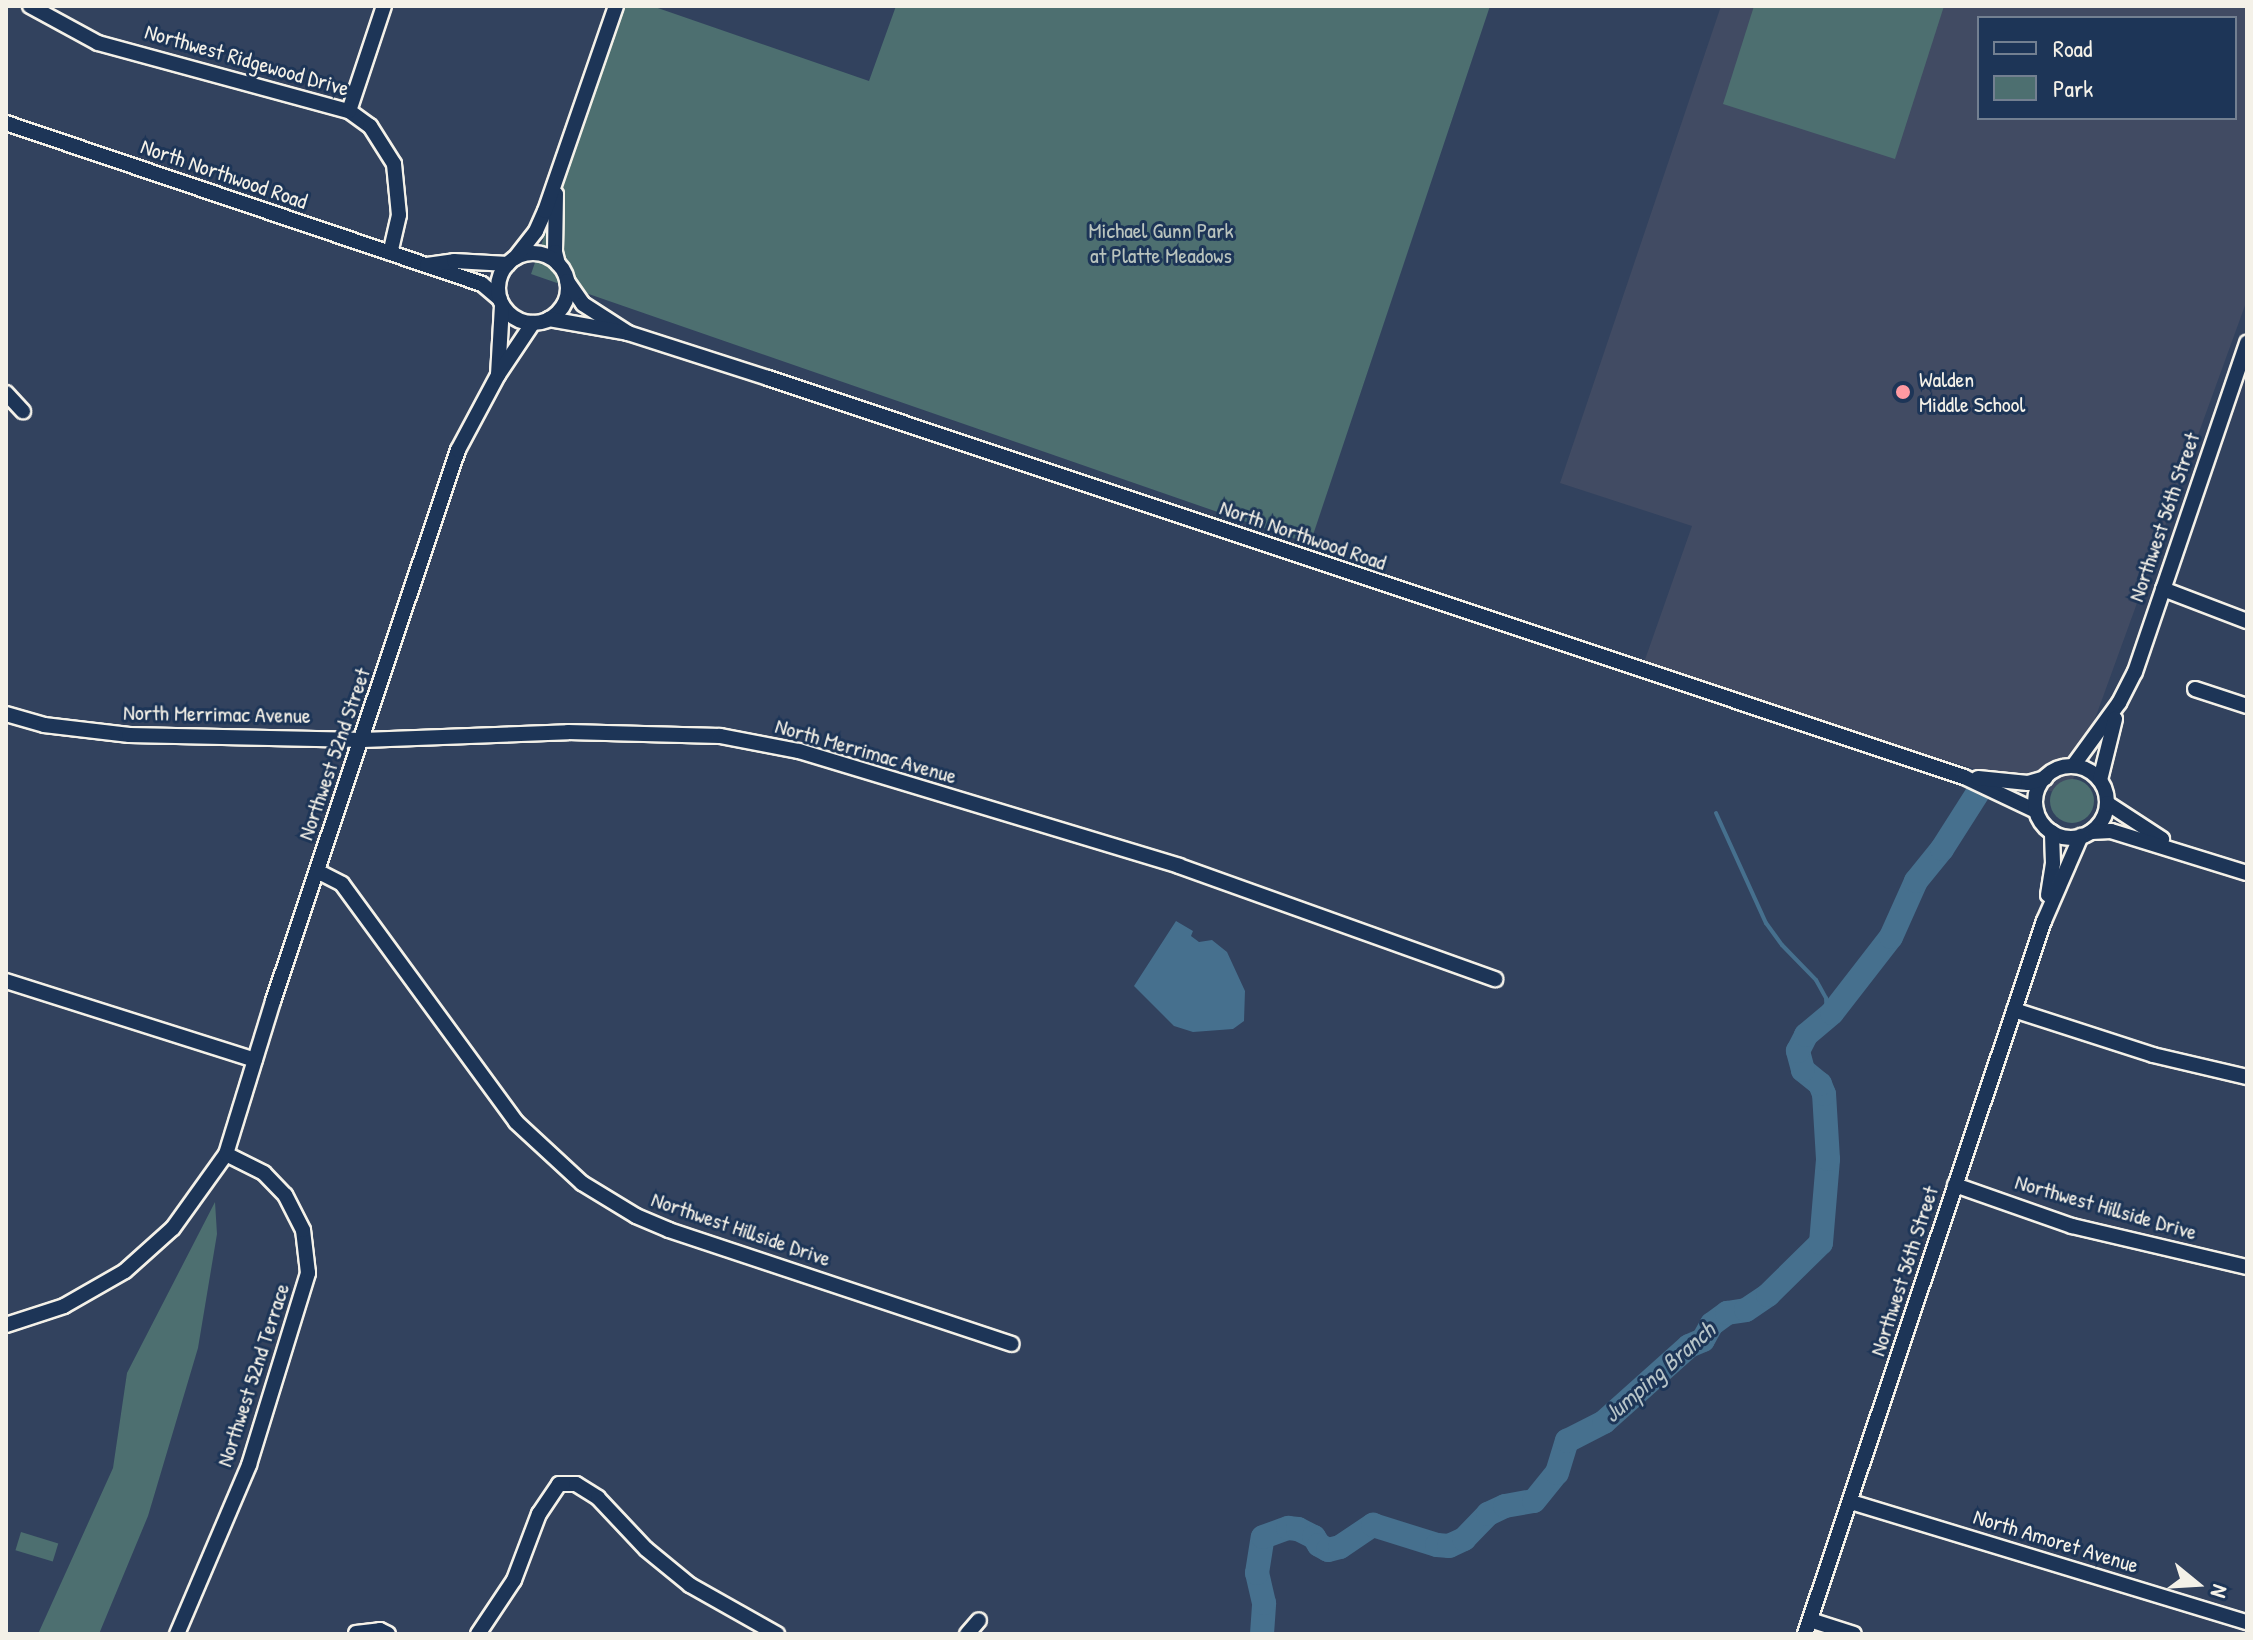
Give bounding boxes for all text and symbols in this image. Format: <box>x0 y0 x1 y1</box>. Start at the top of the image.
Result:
legend <box>1977 16 2237 120</box>
street label: Northwest Ridgewood Drive <box>142 18 352 102</box>
text: Road <box>2053 32 2092 64</box>
text: Park <box>2053 72 2093 104</box>
street label: North Northwood Road <box>137 133 311 215</box>
park label: Michael Gunn Park at Platte Meadows <box>1088 217 1234 268</box>
place label: Walden Middle School <box>1919 366 2025 418</box>
marker: Walden Middle School <box>1894 383 1912 401</box>
street label: Northwest 56th Street <box>2123 429 2205 605</box>
street label: North Northwood Road <box>1216 494 1390 576</box>
street label: Northwest 52nd Street <box>292 664 376 844</box>
street label: North Merrimac Avenue <box>123 699 311 729</box>
street label: North Merrimac Avenue <box>772 712 960 790</box>
street label: Northwest Hillside Drive <box>2012 1168 2200 1246</box>
street label: Northwest 56th Street <box>1864 1183 1944 1359</box>
street label: Northwest Hillside Drive <box>648 1186 834 1272</box>
street label: Northwest 52nd Terrace <box>211 1280 295 1470</box>
water label: Jumping Branch <box>1597 1316 1721 1428</box>
street label: North Amoret Avenue <box>1970 1503 2142 1579</box>
north arrow <box>2157 1544 2237 1624</box>
text: N <box>2204 1581 2236 1602</box>

